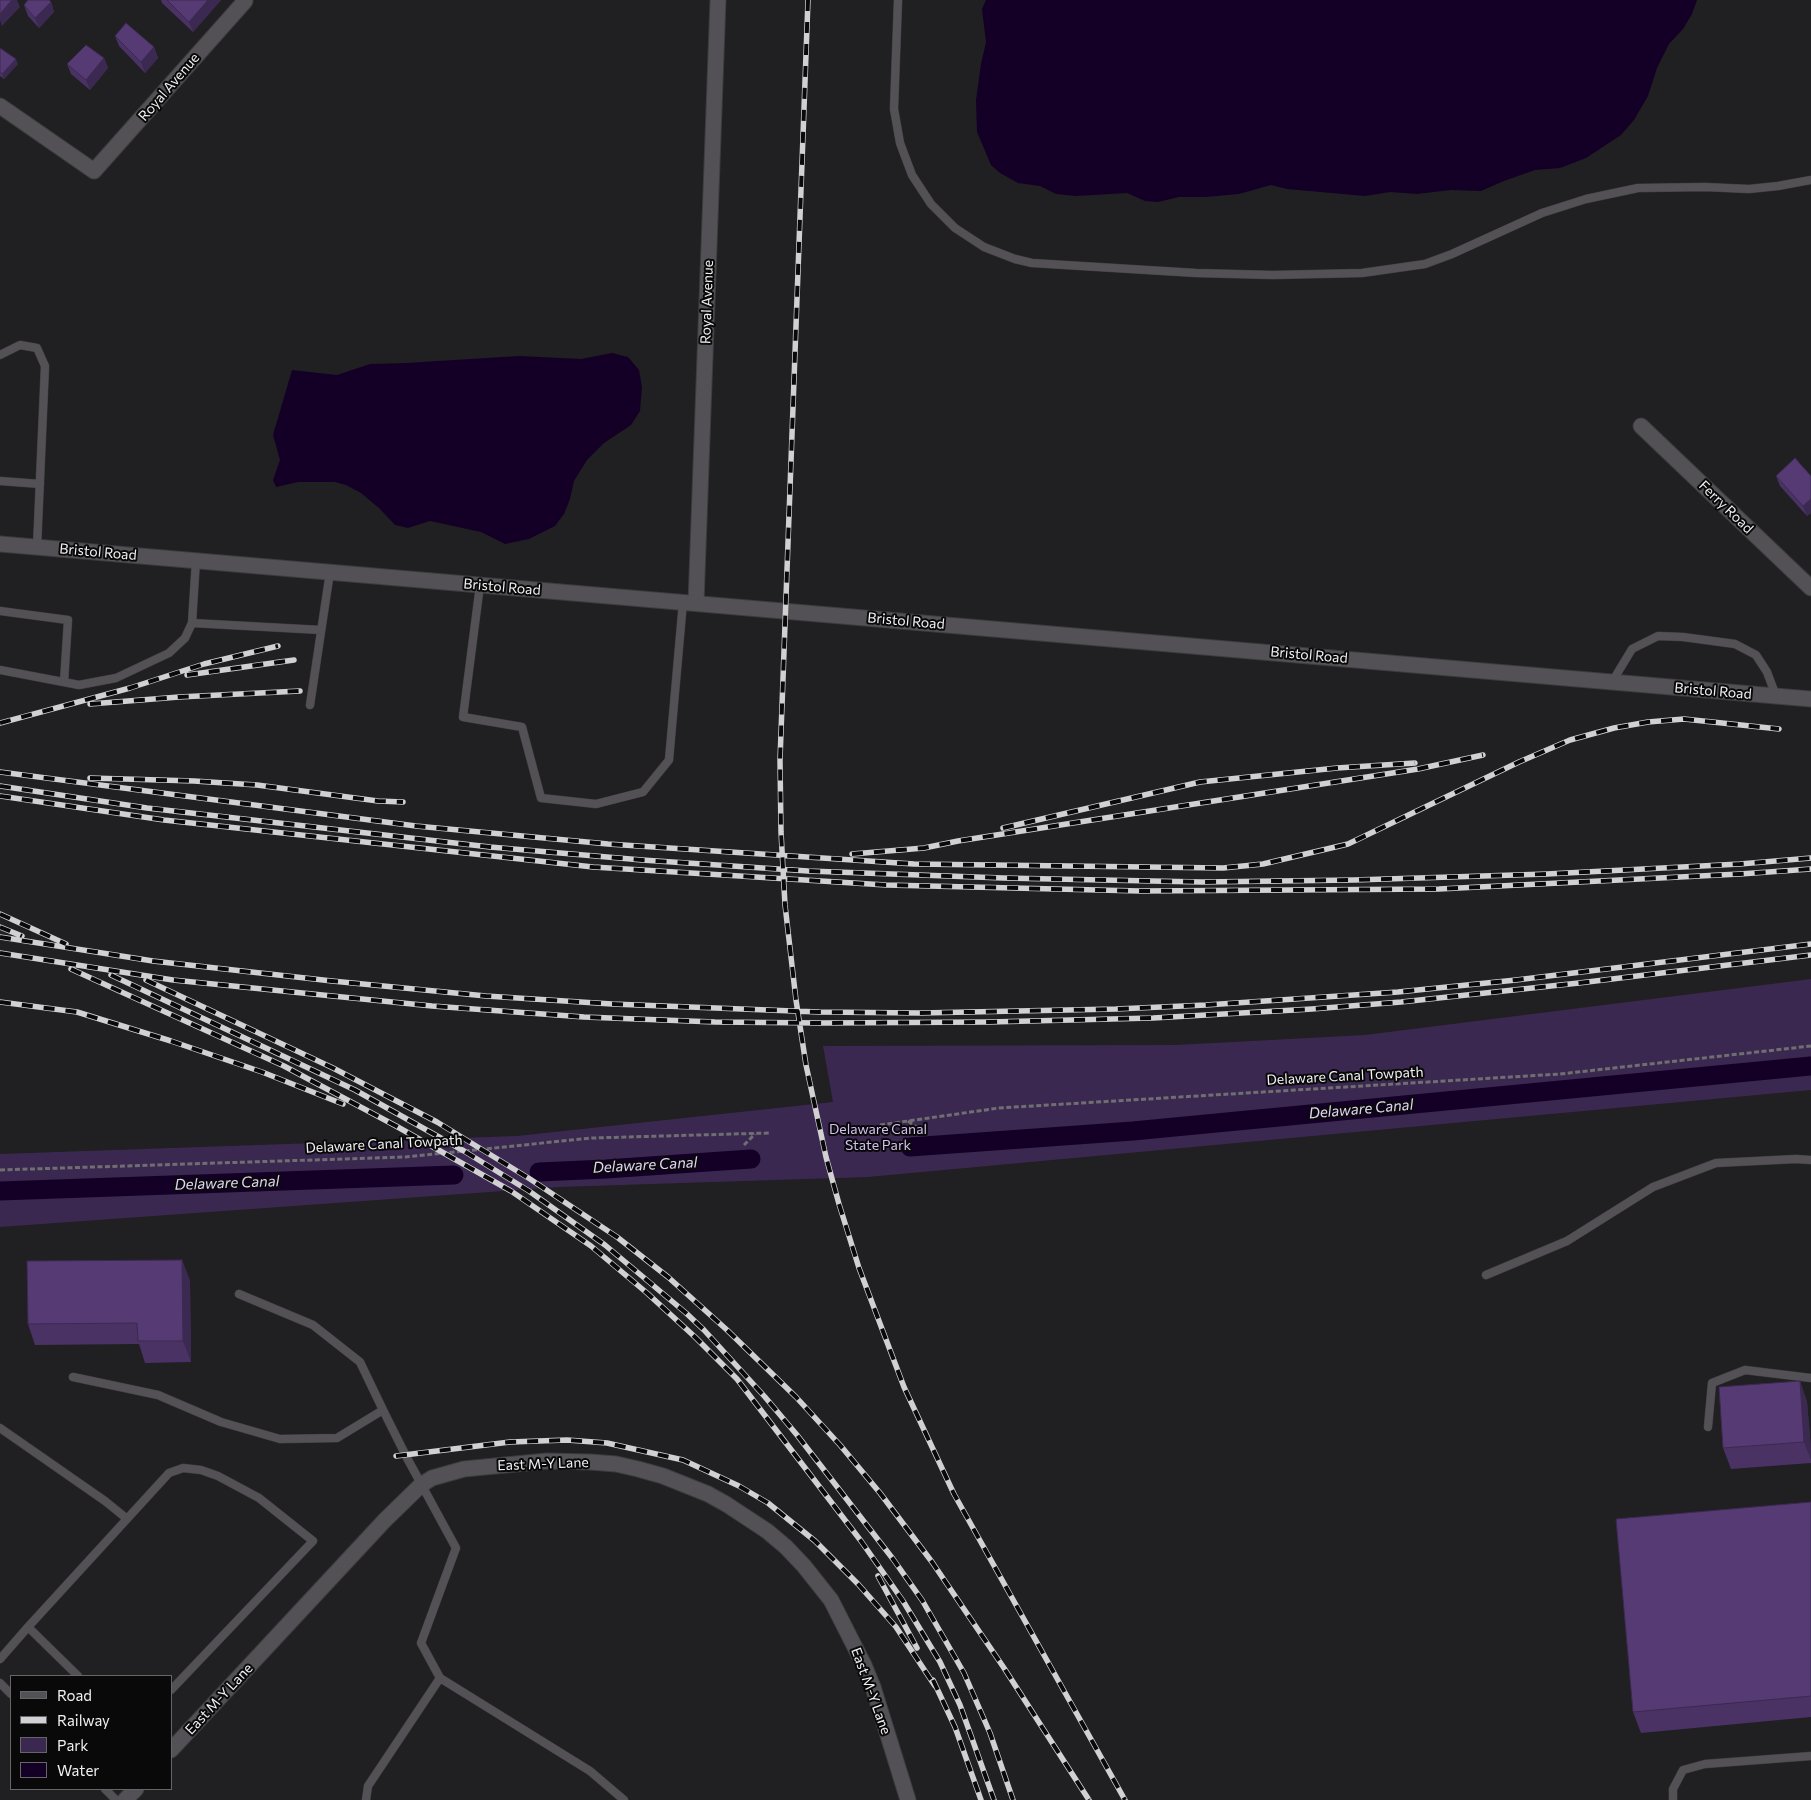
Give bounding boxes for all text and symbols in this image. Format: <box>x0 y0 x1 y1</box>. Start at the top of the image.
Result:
street label: Royal Avenue <box>135 50 203 124</box>
street label: Royal Avenue <box>697 260 717 344</box>
street label: Ferry Road <box>1695 477 1757 537</box>
street label: Bristol Road <box>59 540 137 564</box>
street label: Bristol Road <box>463 575 541 599</box>
street label: Bristol Road <box>867 609 945 633</box>
street label: Bristol Road <box>1270 643 1348 667</box>
street label: Bristol Road <box>1674 679 1752 703</box>
street label: Delaware Canal Towpath <box>1266 1063 1424 1089</box>
water label: Delaware Canal <box>1308 1095 1414 1123</box>
park label: Delaware Canal State Park <box>829 1121 927 1154</box>
street label: Delaware Canal Towpath <box>305 1131 463 1157</box>
water label: Delaware Canal <box>592 1153 698 1177</box>
water label: Delaware Canal <box>174 1172 280 1194</box>
street label: East M-Y Lane <box>497 1454 589 1474</box>
street label: East M-Y Lane <box>847 1645 895 1737</box>
street label: East M-Y Lane <box>182 1660 256 1738</box>
legend <box>10 1675 172 1790</box>
text: Road <box>57 1686 92 1704</box>
text: Railway <box>57 1711 110 1729</box>
text: Park <box>57 1736 88 1754</box>
text: Water <box>57 1761 99 1779</box>

